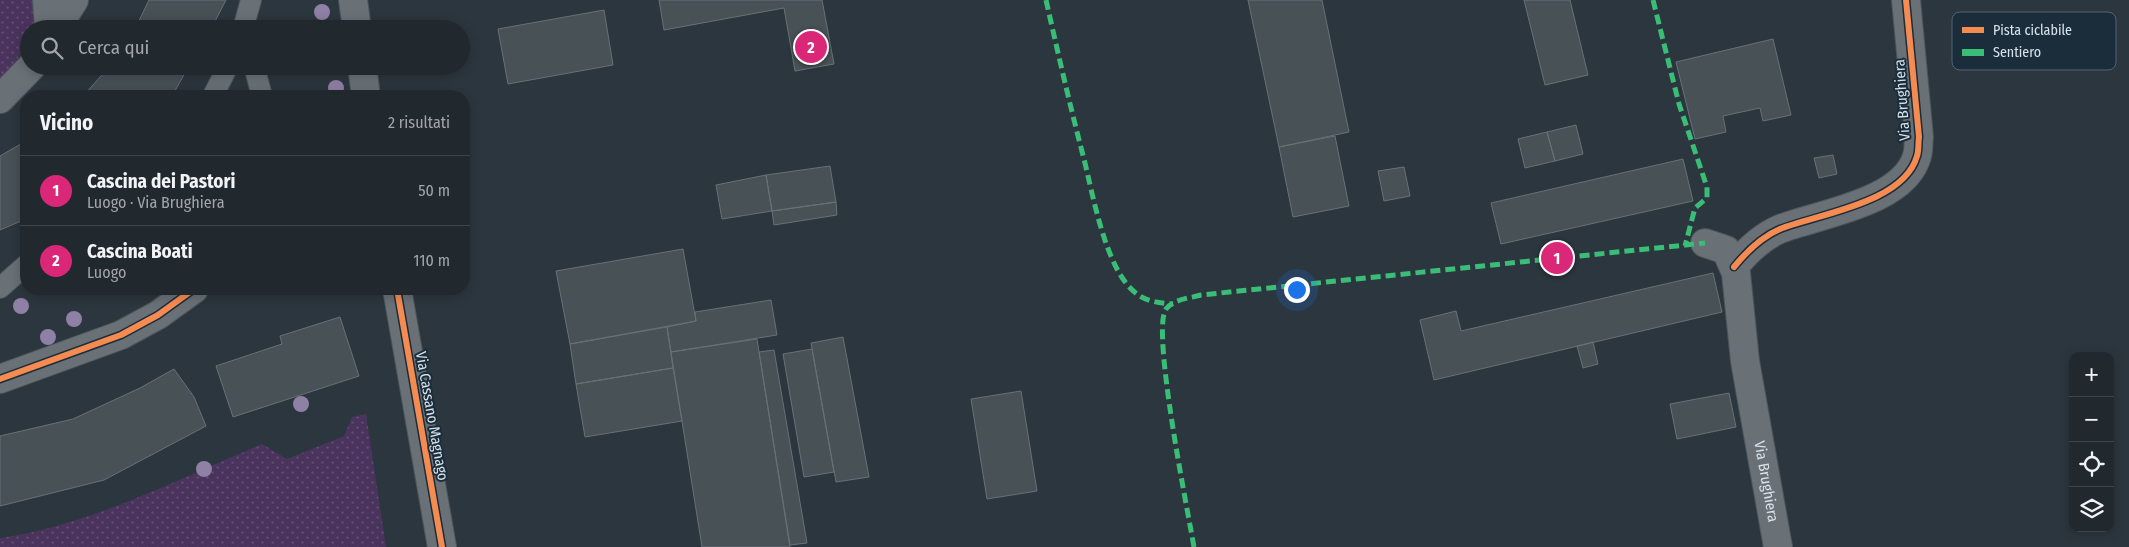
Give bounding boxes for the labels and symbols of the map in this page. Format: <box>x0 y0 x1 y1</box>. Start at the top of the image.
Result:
legend <box>1952 12 2116 70</box>
text: Pista ciclabile <box>1993 22 2072 39</box>
pin: 2 <box>795 28 827 66</box>
text: Sentiero <box>1993 44 2041 61</box>
street label: Via Brughiera <box>1890 59 1914 141</box>
pin: 1 <box>1541 239 1573 277</box>
your location <box>1284 277 1310 303</box>
street label: Via Cassano Magnago <box>412 350 452 482</box>
street label: Via Brughiera <box>1750 440 1782 523</box>

